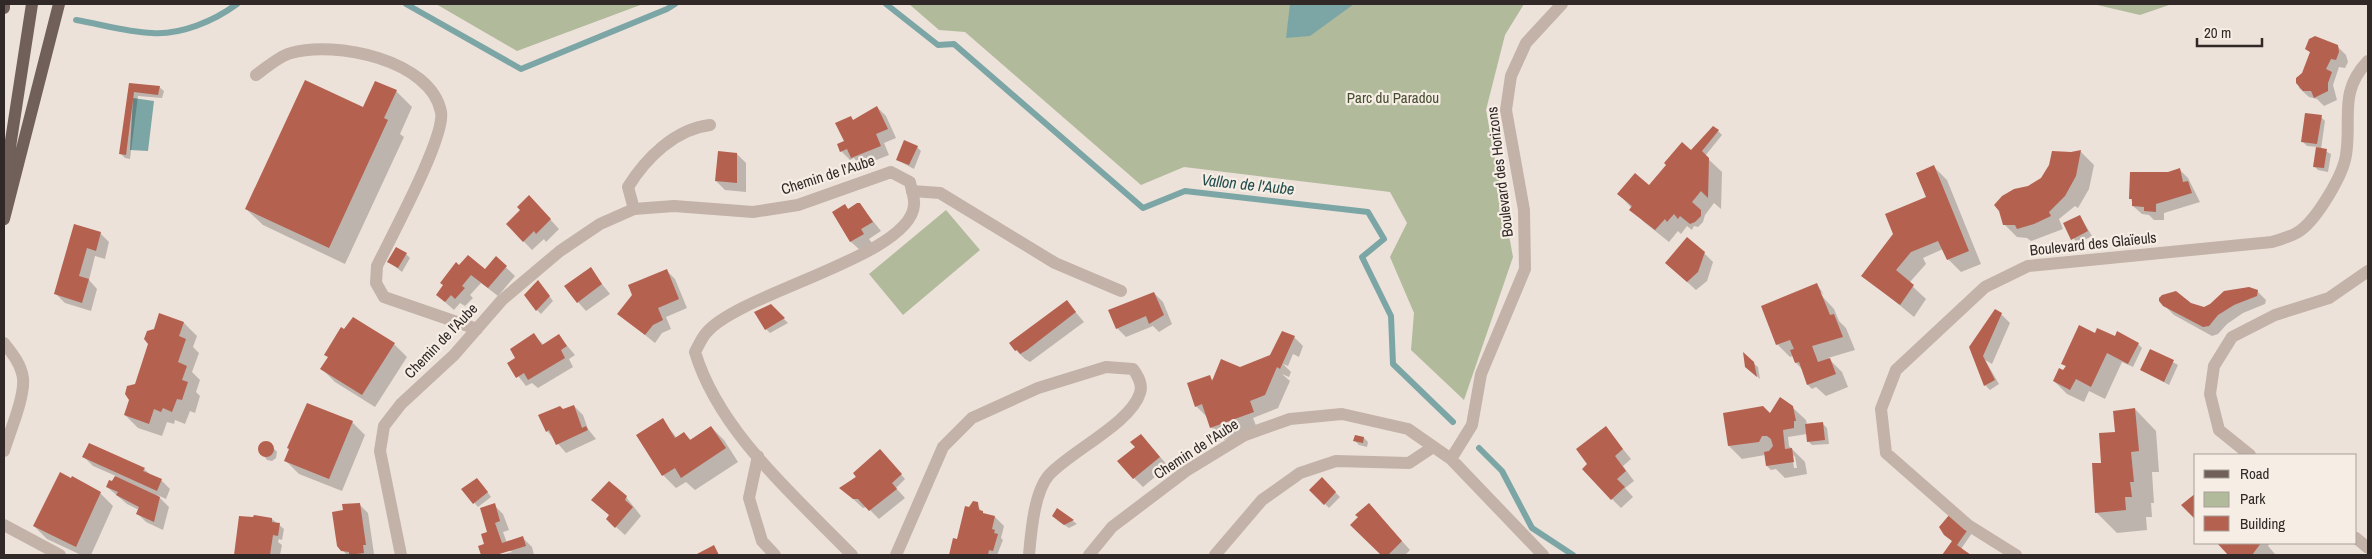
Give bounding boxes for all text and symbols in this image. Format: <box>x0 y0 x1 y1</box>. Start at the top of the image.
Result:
scale bar <box>2197 15 2262 47</box>
text: 20 m <box>2204 22 2231 43</box>
park label: Parc du Paradou <box>1347 87 1439 108</box>
street label: Boulevard des Horizons <box>1481 106 1518 238</box>
street label: Chemin de l'Aube <box>778 149 878 200</box>
water label: Vallon de l'Aube <box>1200 168 1296 200</box>
street label: Boulevard des Glaïeuls <box>2029 226 2157 261</box>
street label: Chemin de l'Aube <box>399 298 482 383</box>
street label: Chemin de l'Aube <box>1149 413 1242 484</box>
legend <box>2194 454 2357 544</box>
text: Road <box>2240 463 2269 484</box>
text: Park <box>2240 488 2266 509</box>
text: Building <box>2240 513 2285 534</box>

